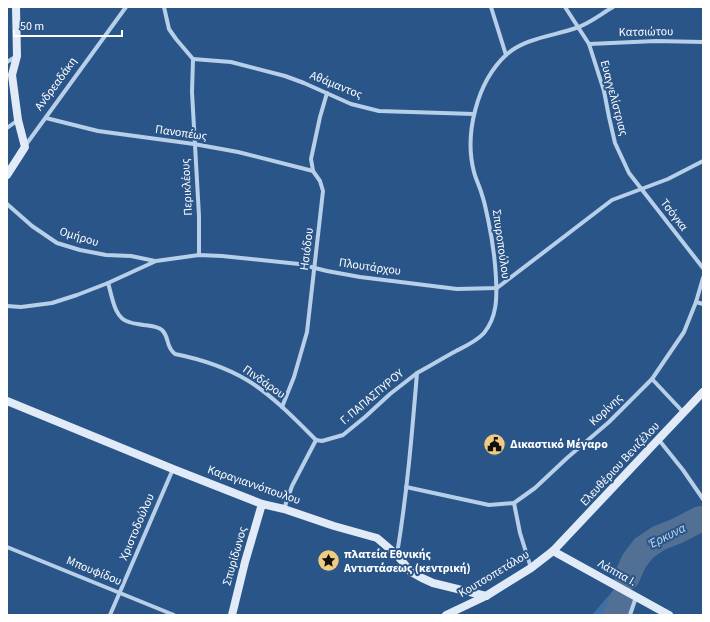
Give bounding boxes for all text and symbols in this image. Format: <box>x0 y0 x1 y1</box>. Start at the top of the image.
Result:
scale bar <box>14 12 122 38</box>
text: 50 m <box>20 18 44 35</box>
street label: Κατσιώτου <box>619 23 673 41</box>
street label: Ανδρεαδάκη <box>31 54 81 114</box>
street label: Ευαγγελίστριας <box>596 58 632 138</box>
street label: Αθάμαντος <box>307 67 365 103</box>
street label: Πανοπέως <box>154 121 208 145</box>
street label: Περικλέους <box>177 158 197 216</box>
street label: Τσόγκα <box>656 195 692 235</box>
street label: Σπυροπούλου <box>488 208 514 280</box>
street label: Ομήρου <box>57 223 101 251</box>
street label: Ησιόδου <box>296 227 318 271</box>
street label: Πλουτάρχου <box>338 254 402 280</box>
street label: Πινδάρου <box>239 361 289 403</box>
street label: Γ. ΠΑΠΑΣΠΥΡΟΥ <box>336 365 408 429</box>
street label: Κορίνης <box>585 390 627 430</box>
street label: Ελευθέριου Βενιζέλου <box>576 418 664 510</box>
public building icon: Δικαστικό Μέγαρο <box>482 431 508 457</box>
place label: Δικαστικό Μέγαρο <box>510 436 608 453</box>
street label: Καραγιαννόπουλου <box>205 461 303 509</box>
street label: Χριστοδούλου <box>115 491 159 563</box>
water label: Έρκυνα <box>645 519 689 553</box>
street label: Σπυρίδωνος <box>218 524 252 588</box>
place label: πλατεία Εθνικής Αντιστάσεως (κεντρική) <box>343 546 471 577</box>
street label: Κουτσοπετάλου <box>455 546 533 602</box>
place icon: πλατεία Εθνικής Αντιστάσεως (κεντρική) <box>315 548 341 574</box>
street label: Μπουφίδου <box>64 552 124 590</box>
street label: Λάππα Ι. <box>594 555 640 591</box>

